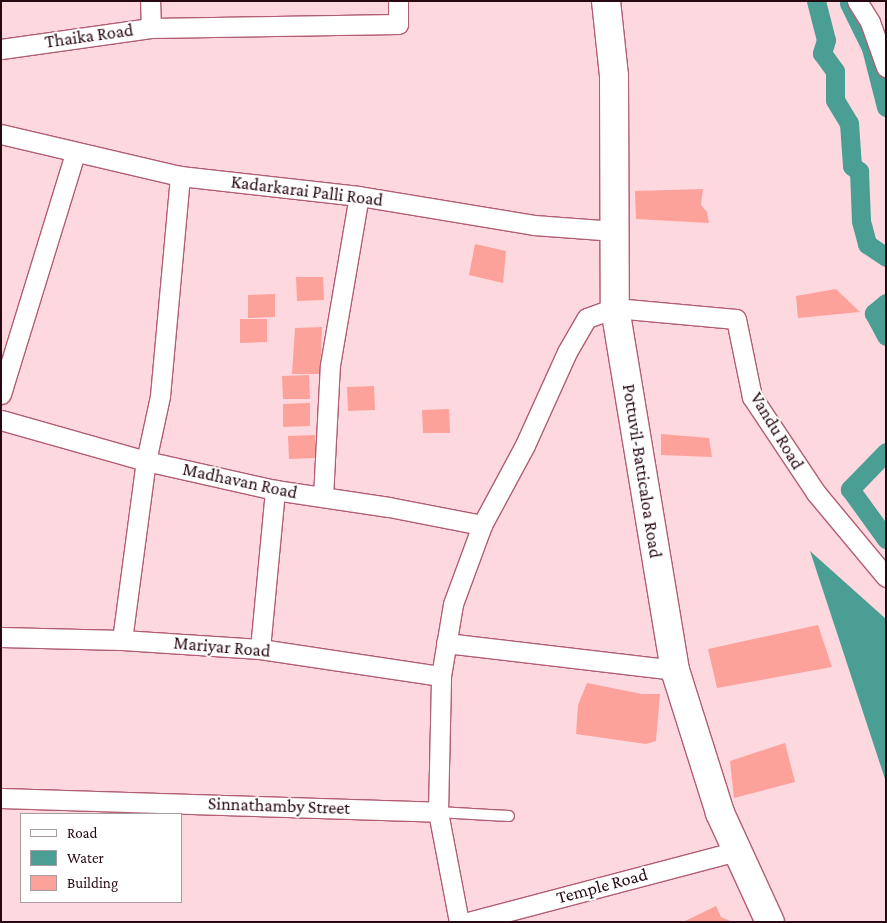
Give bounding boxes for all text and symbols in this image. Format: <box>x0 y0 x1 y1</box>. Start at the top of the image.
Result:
street label: Thaika Road <box>43 19 135 53</box>
street label: Kadarkarai Palli Road <box>230 171 384 211</box>
street label: Pottuvil-Batticaloa Road <box>618 382 666 560</box>
street label: Vandu Road <box>746 388 808 474</box>
street label: Madhavan Road <box>181 458 299 504</box>
street label: Mariyar Road <box>173 632 271 662</box>
street label: Sinnathamby Street <box>208 793 350 819</box>
legend <box>20 813 182 903</box>
text: Road <box>67 825 97 841</box>
text: Water <box>67 850 104 866</box>
street label: Temple Road <box>554 863 650 909</box>
text: Building <box>67 875 118 891</box>

